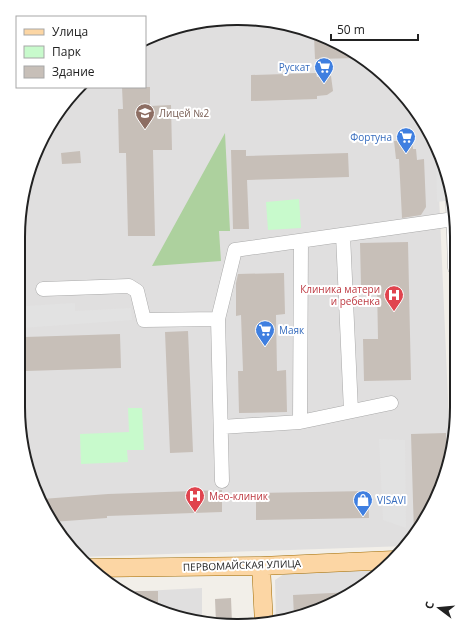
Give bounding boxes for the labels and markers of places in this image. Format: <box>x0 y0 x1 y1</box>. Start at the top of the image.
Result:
supermarket icon: Рускат <box>313 56 335 84</box>
place label: Рускат <box>279 60 310 74</box>
school or university icon: Лицей №2 <box>134 102 156 130</box>
place label: Лицей №2 <box>159 106 209 120</box>
supermarket icon: Фортуна <box>395 126 417 154</box>
place label: Фортуна <box>350 130 392 144</box>
place label: Клиника матери и ребенка <box>300 282 380 308</box>
hospital icon: Клиника матери и ребенка <box>383 284 405 312</box>
supermarket icon: Маяк <box>254 319 276 347</box>
place label: Маяк <box>279 323 305 337</box>
hospital icon: Мео-клиник <box>184 485 206 513</box>
place label: Мео-клиник <box>209 489 269 503</box>
shop icon: VISAVI <box>352 489 374 517</box>
place label: VISAVI <box>377 493 406 507</box>

